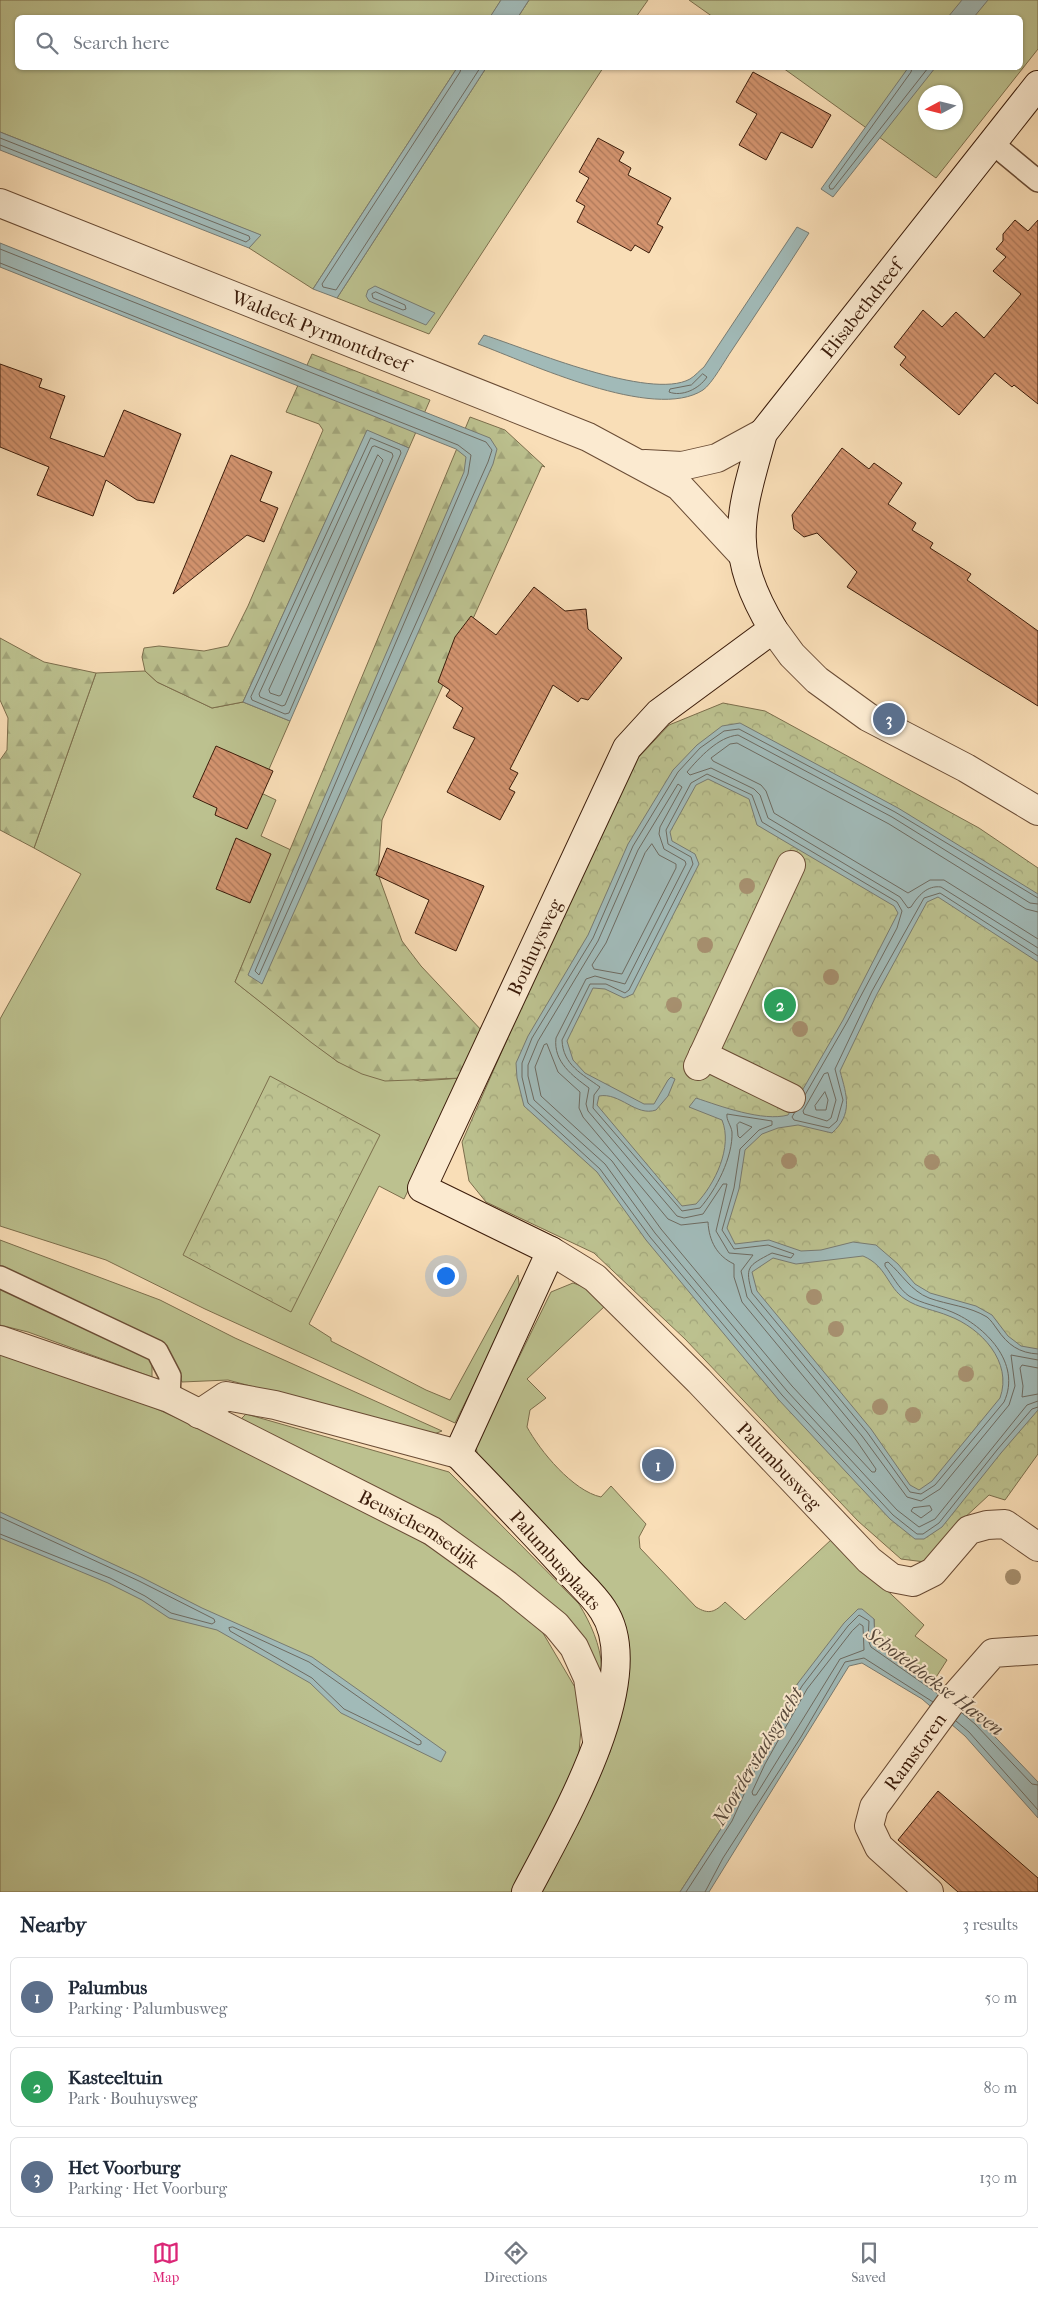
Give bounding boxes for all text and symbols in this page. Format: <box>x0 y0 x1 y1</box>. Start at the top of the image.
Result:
search box <box>15 15 1023 70</box>
icon: search <box>33 29 61 57</box>
text: Search here <box>73 32 169 54</box>
north arrow <box>918 85 963 130</box>
street label: Elisabethdreef <box>817 253 910 362</box>
street label: Waldeck Pyrmontdreef <box>227 286 416 378</box>
pin: 3 <box>873 700 905 738</box>
street label: Bouhuysweg <box>503 895 567 999</box>
pin: 2 <box>764 986 796 1024</box>
your location <box>433 1263 459 1289</box>
street label: Palumbusweg <box>732 1418 826 1516</box>
pin: 1 <box>642 1446 674 1484</box>
street label: Beusichemsedijk <box>355 1486 483 1573</box>
street label: Palumbusplaats <box>505 1506 606 1615</box>
water label: Schoteldoekse Haven <box>860 1621 1008 1741</box>
water label: Noorderstadsgracht <box>707 1682 809 1830</box>
street label: Ramstoren <box>880 1709 951 1795</box>
text: Nearby <box>20 1913 86 1937</box>
text: 3 results <box>962 1915 1018 1934</box>
text: Palumbus <box>68 1977 147 1999</box>
text: 1 <box>34 1988 40 2007</box>
text: 50 m <box>985 1988 1017 2007</box>
text: Parking · Palumbusweg <box>68 1999 227 2018</box>
text: Kasteeltuin <box>68 2067 163 2089</box>
text: 2 <box>33 2078 41 2097</box>
text: 80 m <box>983 2078 1017 2097</box>
text: Park · Bouhuysweg <box>68 2089 197 2108</box>
text: Het Voorburg <box>68 2157 180 2179</box>
text: 3 <box>34 2168 40 2187</box>
text: 130 m <box>979 2168 1017 2187</box>
text: Parking · Het Voorburg <box>68 2179 227 2198</box>
tab: Map <box>152 2239 180 2286</box>
tab: Directions <box>484 2239 547 2286</box>
tab: Saved <box>851 2239 886 2286</box>

